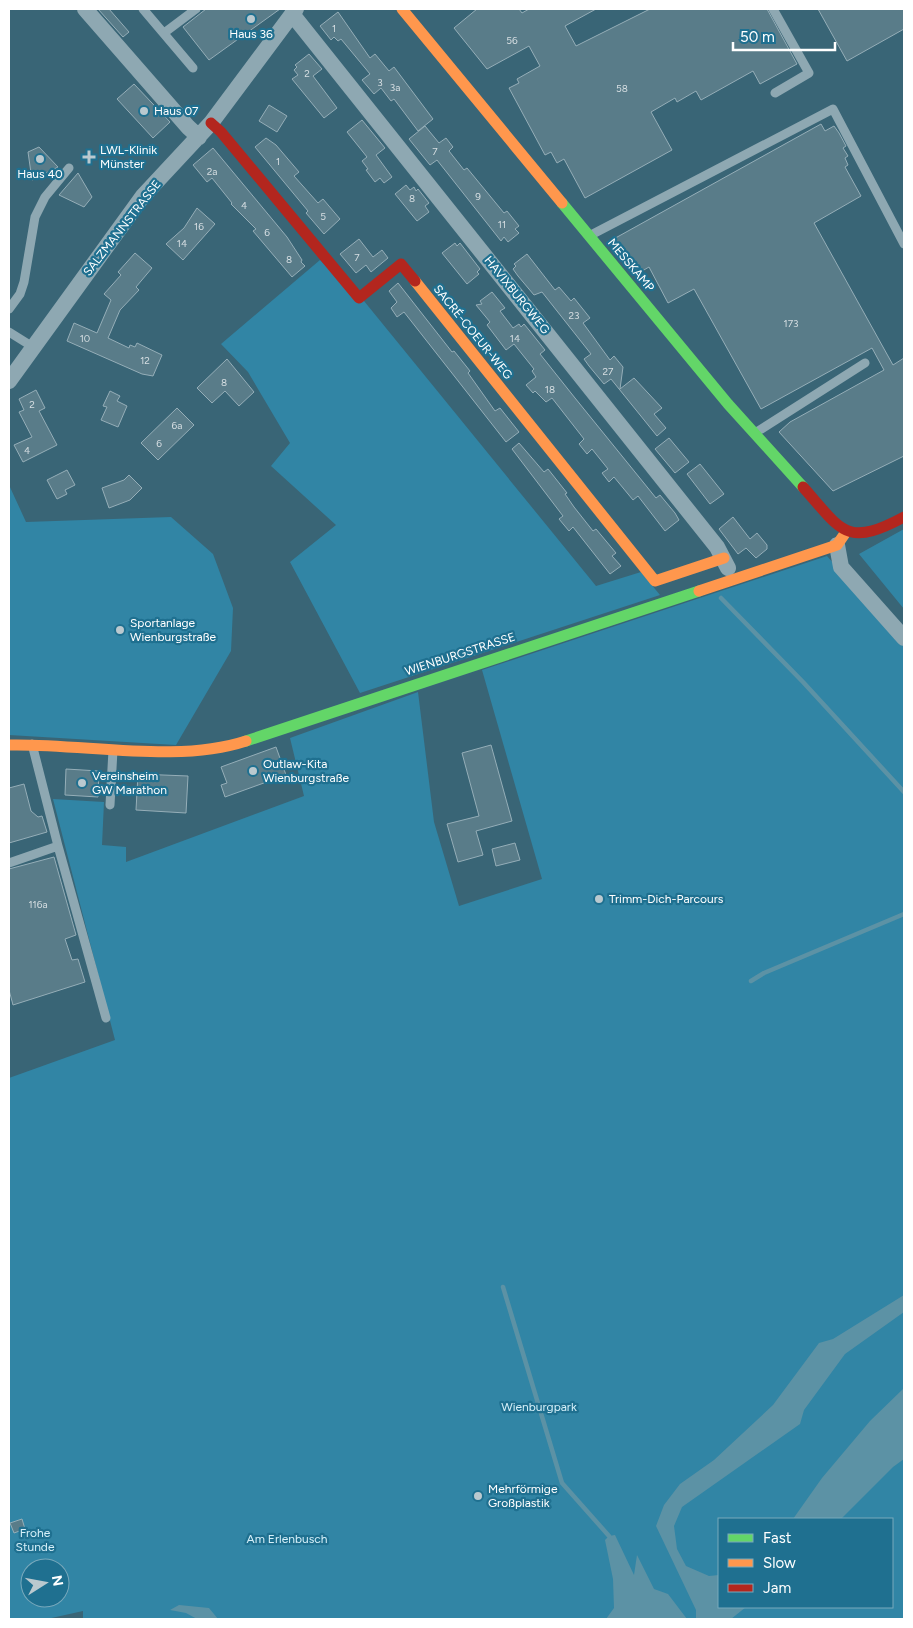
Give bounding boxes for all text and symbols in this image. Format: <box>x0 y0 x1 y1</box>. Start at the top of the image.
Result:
marker: Haus 36 <box>245 13 257 25</box>
scale bar <box>733 20 836 52</box>
house number: 1 <box>332 22 336 35</box>
place label: Haus 36 <box>229 27 273 41</box>
text: 50 m <box>740 28 775 46</box>
house number: 56 <box>506 34 518 47</box>
house number: 2 <box>304 67 310 80</box>
house number: 3 <box>377 76 383 89</box>
house number: 3a <box>390 81 400 94</box>
house number: 58 <box>616 82 628 95</box>
place label: Haus 07 <box>154 104 199 118</box>
marker: Haus 07 <box>138 105 150 117</box>
place label: LWL-Klinik Münster <box>100 143 157 171</box>
house number: 7 <box>432 145 438 158</box>
marker: LWL-Klinik Münster <box>82 150 96 164</box>
marker: Haus 40 <box>34 153 46 165</box>
house number: 1 <box>276 155 280 168</box>
house number: 2a <box>207 165 217 178</box>
place label: Haus 40 <box>17 167 63 181</box>
street label: SALZMANNSTRASSE <box>80 177 164 279</box>
house number: 9 <box>475 190 481 203</box>
house number: 8 <box>409 192 415 205</box>
house number: 4 <box>241 199 247 212</box>
house number: 5 <box>320 210 326 223</box>
house number: 11 <box>498 218 506 231</box>
house number: 16 <box>194 220 204 233</box>
house number: 6 <box>264 226 270 239</box>
street label: MESSKAMP <box>605 236 657 294</box>
house number: 14 <box>177 237 187 250</box>
house number: 7 <box>354 251 360 264</box>
house number: 8 <box>286 253 292 266</box>
street label: HAVIXBURGWEG <box>481 253 553 337</box>
street label: SACRÉ-COEUR-WEG <box>431 282 515 382</box>
house number: 23 <box>568 309 580 322</box>
house number: 173 <box>784 317 798 330</box>
house number: 10 <box>80 332 90 345</box>
house number: 14 <box>510 332 520 345</box>
house number: 12 <box>140 354 150 367</box>
house number: 27 <box>603 365 614 378</box>
house number: 8 <box>221 376 227 389</box>
house number: 18 <box>545 383 555 396</box>
house number: 2 <box>29 398 35 411</box>
house number: 6a <box>172 419 182 432</box>
house number: 6 <box>156 437 162 450</box>
house number: 4 <box>24 444 30 457</box>
place label: Sportanlage Wienburgstraße <box>130 616 216 644</box>
marker: Sportanlage Wienburgstraße <box>114 624 126 636</box>
street label: WIENBURGSTRASSE <box>403 630 517 678</box>
place label: Outlaw-Kita Wienburgstraße <box>263 757 349 785</box>
marker: Outlaw-Kita Wienburgstraße <box>247 765 259 777</box>
place label: Vereinsheim GW Marathon <box>92 769 167 797</box>
marker: Vereinsheim GW Marathon <box>76 777 88 789</box>
place label: Trimm-Dich-Parcours <box>609 892 724 906</box>
marker: Trimm-Dich-Parcours <box>593 893 605 905</box>
house number: 116a <box>28 898 48 911</box>
park label: Wienburgpark <box>501 1400 577 1414</box>
place label: Mehrförmige Großplastik <box>488 1482 558 1510</box>
marker: Mehrförmige Großplastik <box>472 1490 484 1502</box>
legend <box>718 1518 893 1608</box>
park label: Frohe Stunde <box>16 1526 55 1554</box>
text: Fast <box>763 1529 792 1547</box>
park label: Am Erlenbusch <box>247 1532 328 1546</box>
text: Slow <box>763 1554 796 1572</box>
north arrow <box>20 1558 70 1608</box>
text: N <box>48 1574 67 1588</box>
text: Jam <box>763 1579 791 1597</box>

